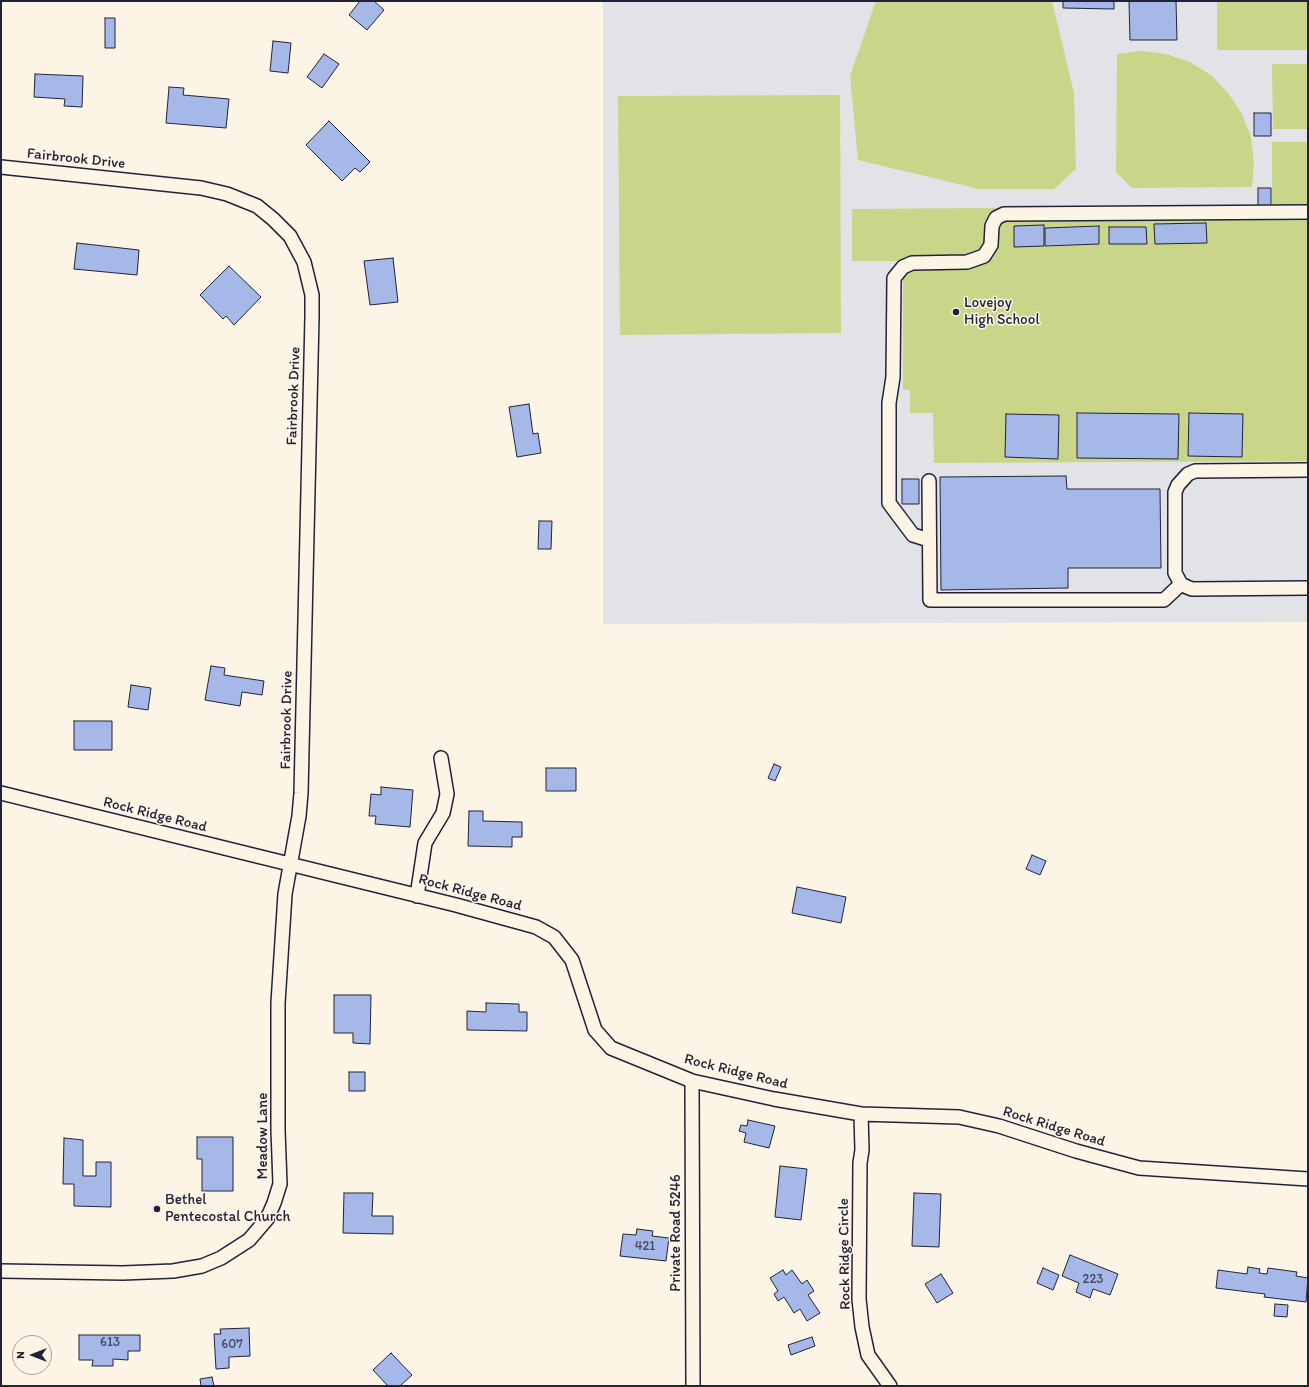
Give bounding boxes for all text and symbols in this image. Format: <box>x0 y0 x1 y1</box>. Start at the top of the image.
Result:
street label: Fairbrook Drive <box>26 145 126 173</box>
place label: Lovejoy High School <box>964 294 1040 329</box>
marker: Lovejoy High School <box>951 307 961 317</box>
street label: Fairbrook Drive <box>283 346 305 446</box>
street label: Fairbrook Drive <box>277 670 297 770</box>
street label: Rock Ridge Road <box>101 793 209 837</box>
street label: Rock Ridge Road <box>416 871 524 915</box>
street label: Rock Ridge Road <box>682 1050 790 1094</box>
street label: Meadow Lane <box>254 1093 272 1179</box>
street label: Rock Ridge Road <box>1001 1103 1107 1151</box>
street label: Private Road 5246 <box>667 1174 685 1292</box>
place label: Bethel Pentecostal Church <box>165 1191 291 1226</box>
street label: Rock Ridge Circle <box>835 1198 855 1310</box>
marker: Bethel Pentecostal Church <box>152 1204 162 1214</box>
house number: 421 <box>635 1239 655 1255</box>
house number: 223 <box>1083 1272 1103 1288</box>
north arrow <box>12 1335 52 1375</box>
house number: 613 <box>100 1335 120 1351</box>
house number: 607 <box>221 1337 243 1353</box>
text: N <box>14 1351 27 1359</box>

